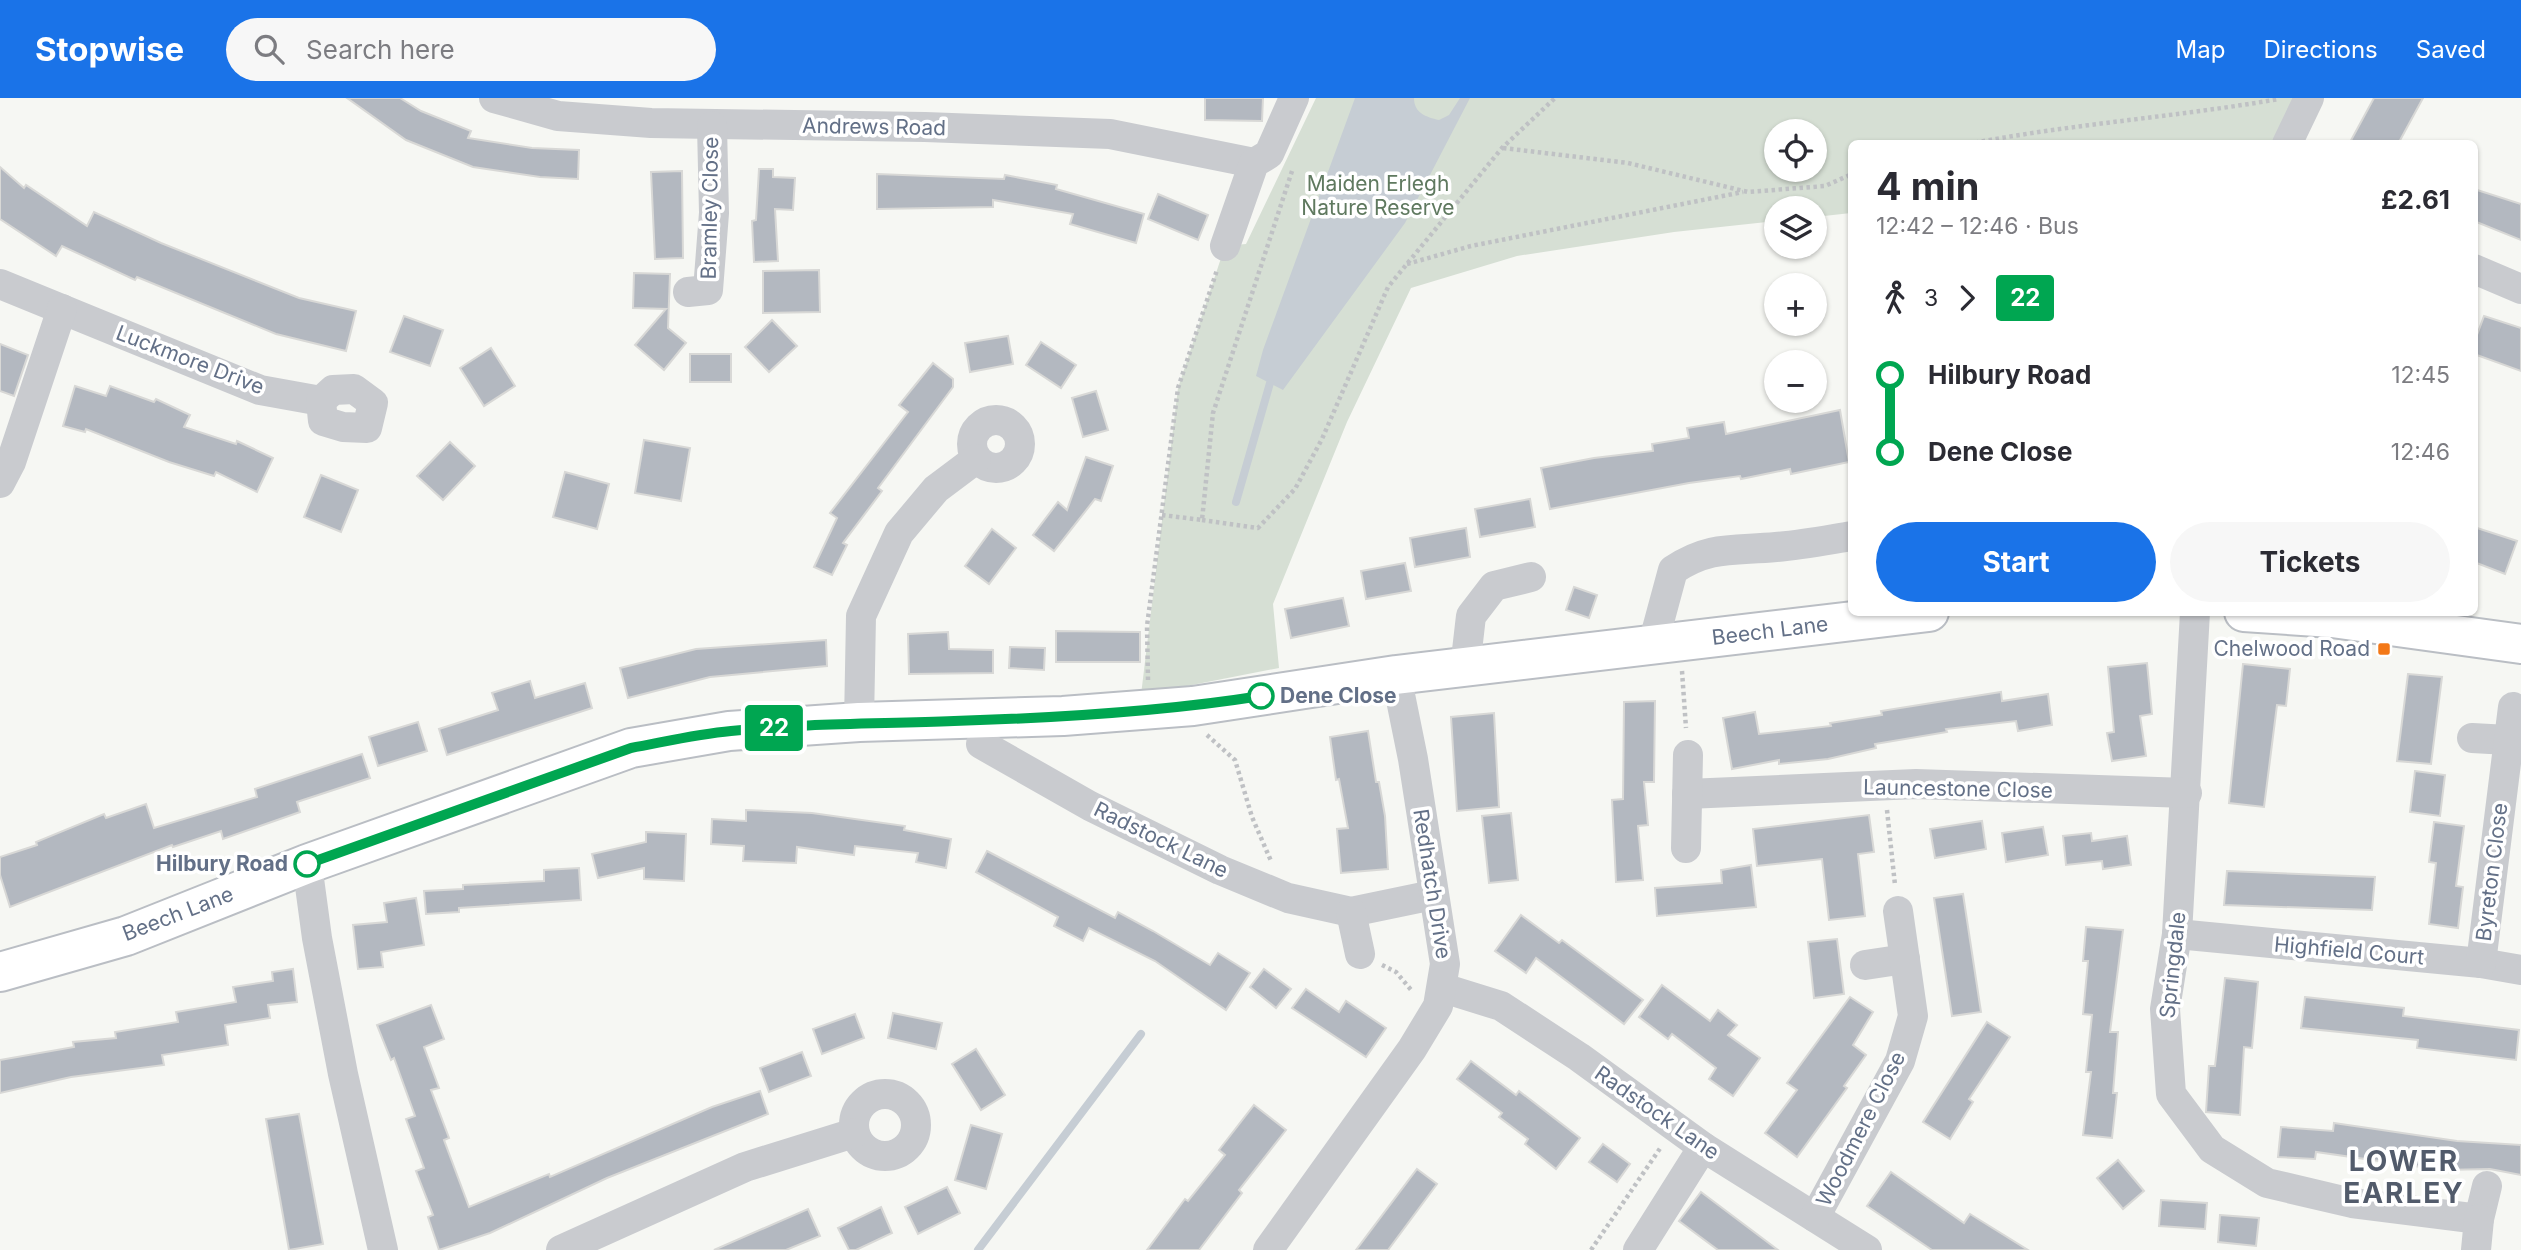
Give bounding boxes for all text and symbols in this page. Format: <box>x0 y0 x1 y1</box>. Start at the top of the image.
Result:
search box <box>226 18 716 81</box>
text: Stopwise <box>35 29 184 69</box>
icon: search <box>250 30 288 68</box>
text: Search here <box>306 34 455 65</box>
text: Map <box>2176 35 2225 64</box>
text: Directions <box>2263 35 2378 64</box>
text: Saved <box>2416 35 2486 64</box>
street label: Andrews Road <box>802 113 946 140</box>
map controls <box>1764 119 1827 413</box>
button: locate <box>1764 119 1827 182</box>
street label: Bramley Close <box>696 136 723 280</box>
text: 4 min <box>1876 163 1979 209</box>
park label: Maiden Erlegh Nature Reserve <box>1301 171 1455 220</box>
text: £2.61 <box>2381 184 2450 215</box>
button: layers <box>1764 196 1827 259</box>
text: 12:42 – 12:46 · Bus <box>1876 212 2079 240</box>
button: + <box>1764 273 1827 336</box>
icon: walk <box>1876 279 1914 317</box>
icon: forward <box>1948 279 1986 317</box>
text: 22 <box>2010 283 2040 312</box>
text: 3 <box>1924 284 1938 312</box>
street label: Luckmore Drive <box>113 320 268 399</box>
button: − <box>1764 350 1827 413</box>
text: Hilbury Road <box>1928 359 2091 390</box>
text: 12:45 <box>2391 361 2450 389</box>
text: Dene Close <box>1928 436 2072 467</box>
text: 12:46 <box>2391 438 2450 466</box>
button: Start <box>1876 522 2156 602</box>
button: Tickets <box>2170 522 2450 602</box>
street label: Beech Lane <box>1710 611 1829 650</box>
place label: Chelwood Road <box>2214 636 2370 661</box>
marker: Chelwood Road <box>2376 641 2392 657</box>
marker: Dene Close <box>1248 683 1274 709</box>
place label: Dene Close <box>1280 683 1397 708</box>
line badge: 22 <box>742 705 806 751</box>
text: 22 <box>759 713 789 742</box>
street label: Launcestone Close <box>1863 774 2053 803</box>
street label: Radstock Lane <box>1090 796 1232 883</box>
street label: Byreton Close <box>2471 801 2512 943</box>
street label: Redhatch Drive <box>1408 807 1457 961</box>
place label: Hilbury Road <box>156 851 288 876</box>
marker: Hilbury Road <box>294 851 320 877</box>
street label: Beech Lane <box>119 881 237 946</box>
street label: Springdale <box>2154 910 2191 1019</box>
street label: Highfield Court <box>2273 931 2425 970</box>
street label: Woodmere Close <box>1811 1047 1910 1210</box>
street label: Radstock Lane <box>1590 1060 1724 1165</box>
district label: LOWER EARLEY <box>2343 1144 2465 1210</box>

